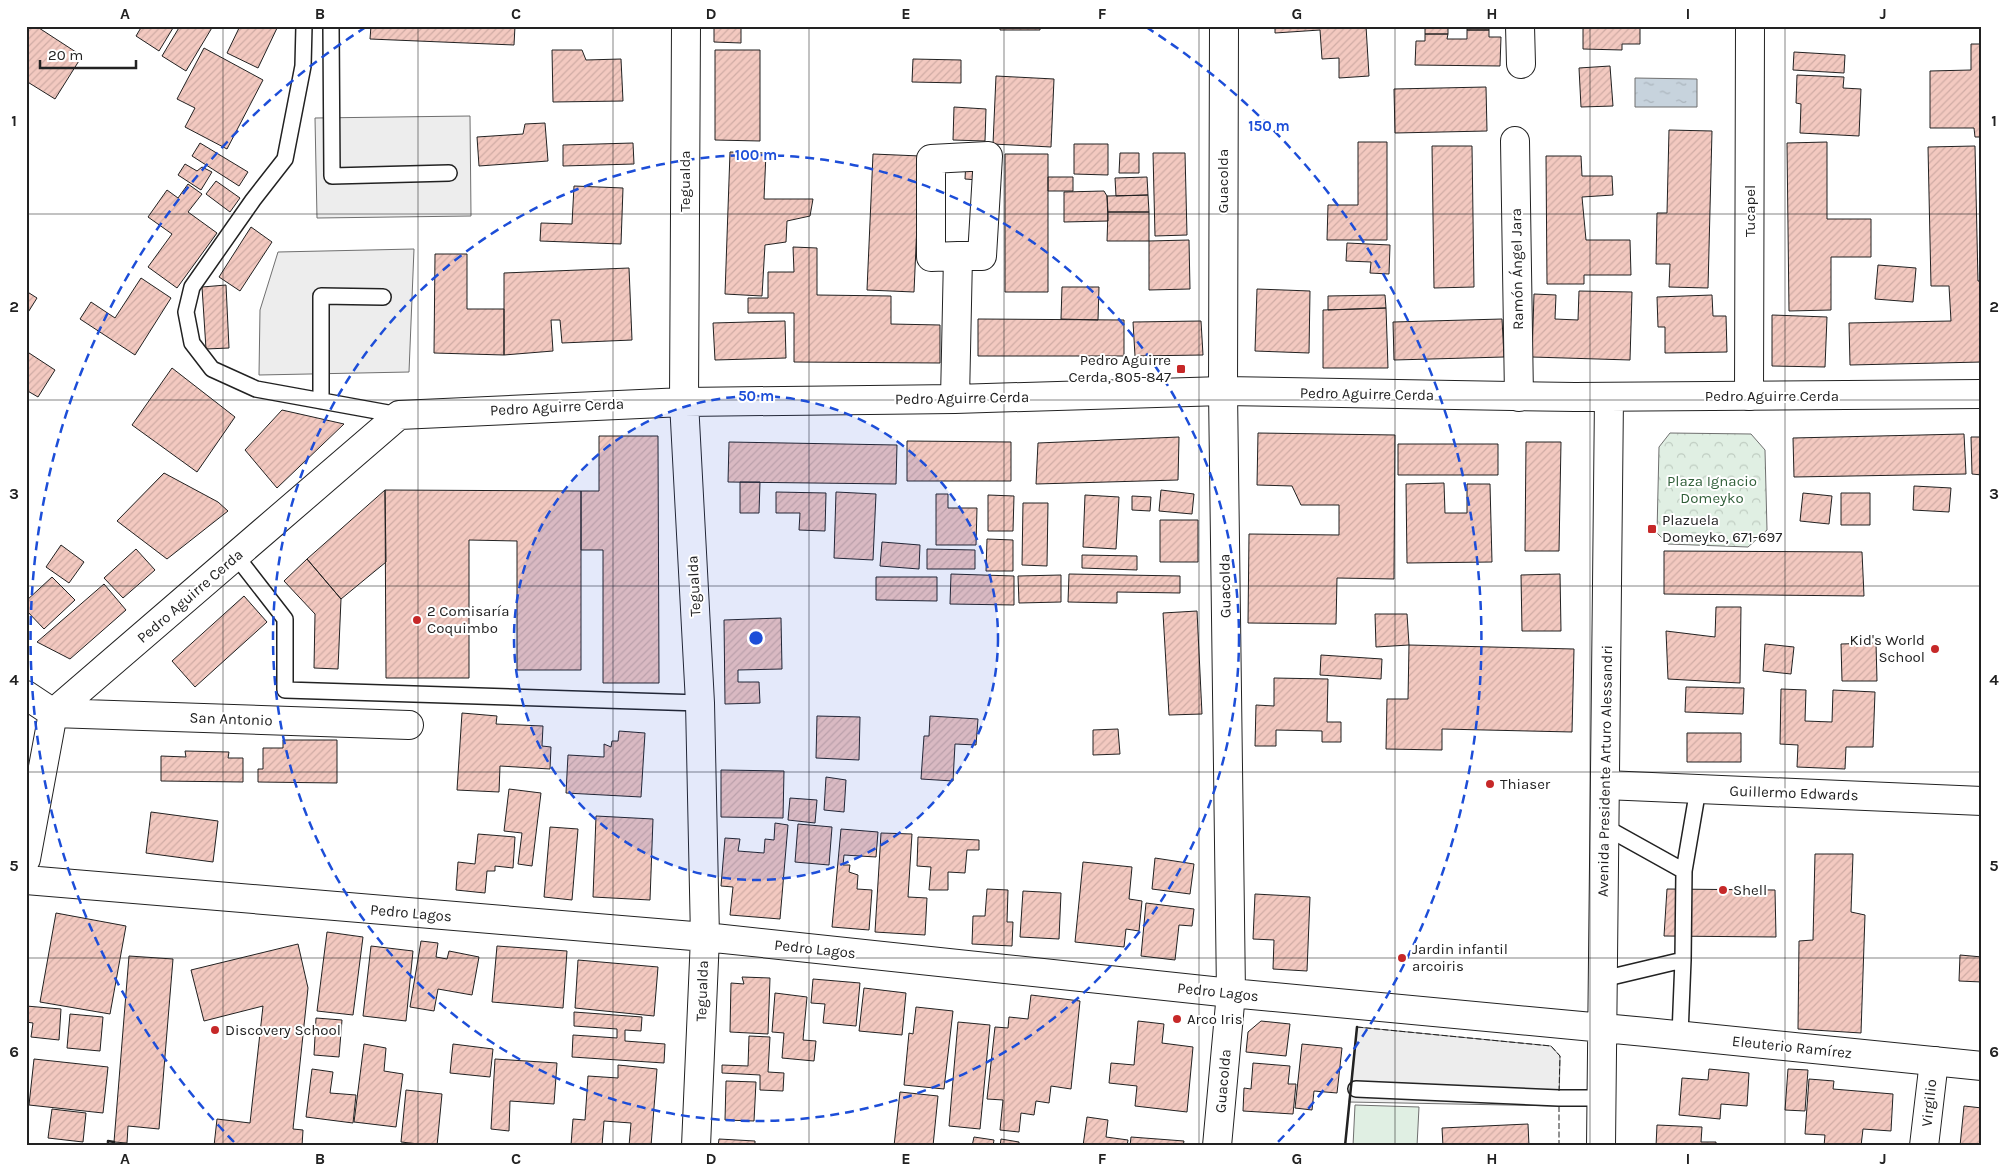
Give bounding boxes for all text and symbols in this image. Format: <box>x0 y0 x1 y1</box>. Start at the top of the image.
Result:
text: A <box>120 4 130 23</box>
text: B <box>315 4 325 23</box>
text: C <box>511 4 521 23</box>
text: D <box>706 4 717 23</box>
text: E <box>901 4 911 23</box>
text: F <box>1098 4 1107 23</box>
text: G <box>1292 4 1302 23</box>
text: H <box>1486 4 1498 23</box>
text: I <box>1686 4 1690 23</box>
text: J <box>1879 4 1887 23</box>
scale bar <box>40 38 136 70</box>
text: 20 m <box>48 46 83 64</box>
text: 1 <box>11 111 17 130</box>
text: 1 <box>1991 111 1997 130</box>
text: 150 m <box>1248 117 1290 135</box>
text: 100 m <box>735 146 777 164</box>
street label: Guacolda <box>1214 149 1232 213</box>
street label: Tegualda <box>676 150 694 212</box>
street label: Tucapel <box>1741 185 1759 237</box>
street label: Ramón Ángel Jara <box>1507 208 1527 330</box>
text: 2 <box>9 297 19 316</box>
text: 2 <box>1989 297 1999 316</box>
place label: Pedro Aguirre Cerda, 805-847 <box>1068 351 1171 386</box>
marker: Pedro Aguirre Cerda, 805-847 <box>1175 363 1187 375</box>
street label: Pedro Aguirre Cerda <box>1300 384 1434 404</box>
text: 50 m <box>738 387 774 405</box>
street label: Pedro Aguirre Cerda <box>1705 387 1839 405</box>
street label: Pedro Aguirre Cerda <box>895 388 1029 408</box>
street label: Pedro Aguirre Cerda <box>489 394 625 420</box>
park label: Plaza Ignacio Domeyko <box>1667 472 1757 507</box>
text: 3 <box>9 484 19 503</box>
text: 3 <box>1989 484 1999 503</box>
place label: Plazuela Domeyko, 671-697 <box>1662 511 1782 546</box>
marker: Plazuela Domeyko, 671-697 <box>1646 523 1658 535</box>
street label: Pedro Aguirre Cerda <box>133 545 247 647</box>
street label: Guacolda <box>1215 554 1235 618</box>
street label: Tegualda <box>683 555 705 617</box>
place label: 2 Comisaría Coquimbo <box>427 602 509 637</box>
marker: 2 Comisaría Coquimbo <box>411 614 423 626</box>
centre of rings <box>747 629 765 647</box>
place label: Kid's World School <box>1849 631 1925 666</box>
marker: Kid's World School <box>1929 643 1941 655</box>
street label: Avenida Presidente Arturo Alessandri <box>1594 645 1616 897</box>
text: 4 <box>9 670 19 689</box>
text: 4 <box>1989 670 1999 689</box>
street label: San Antonio <box>189 709 273 729</box>
place label: Thiaser <box>1500 775 1551 793</box>
marker: Thiaser <box>1484 778 1496 790</box>
street label: Guillermo Edwards <box>1729 782 1859 804</box>
text: 5 <box>9 856 19 875</box>
text: 5 <box>1989 856 1999 875</box>
place label: Shell <box>1733 881 1767 899</box>
marker: Shell <box>1717 884 1729 896</box>
street label: Pedro Lagos <box>369 900 453 926</box>
street label: Pedro Lagos <box>773 936 857 962</box>
place label: Jardin infantil arcoiris <box>1412 940 1508 975</box>
marker: Jardin infantil arcoiris <box>1396 952 1408 964</box>
street label: Tegualda <box>692 960 712 1022</box>
street label: Pedro Lagos <box>1176 979 1260 1005</box>
place label: Arco Iris <box>1187 1010 1243 1028</box>
marker: Arco Iris <box>1171 1013 1183 1025</box>
place label: Discovery School <box>225 1021 341 1039</box>
marker: Discovery School <box>209 1024 221 1036</box>
street label: Eleuterio Ramírez <box>1731 1032 1853 1062</box>
text: 6 <box>9 1042 19 1061</box>
text: 6 <box>1989 1042 1999 1061</box>
street label: Guacolda <box>1211 1048 1235 1114</box>
street label: Virgilio <box>1918 1078 1940 1128</box>
text: A <box>120 1149 130 1168</box>
text: B <box>315 1149 325 1168</box>
text: C <box>511 1149 521 1168</box>
text: D <box>706 1149 717 1168</box>
text: E <box>901 1149 911 1168</box>
text: F <box>1098 1149 1107 1168</box>
text: G <box>1292 1149 1302 1168</box>
text: H <box>1486 1149 1498 1168</box>
text: I <box>1686 1149 1690 1168</box>
text: J <box>1879 1149 1887 1168</box>

